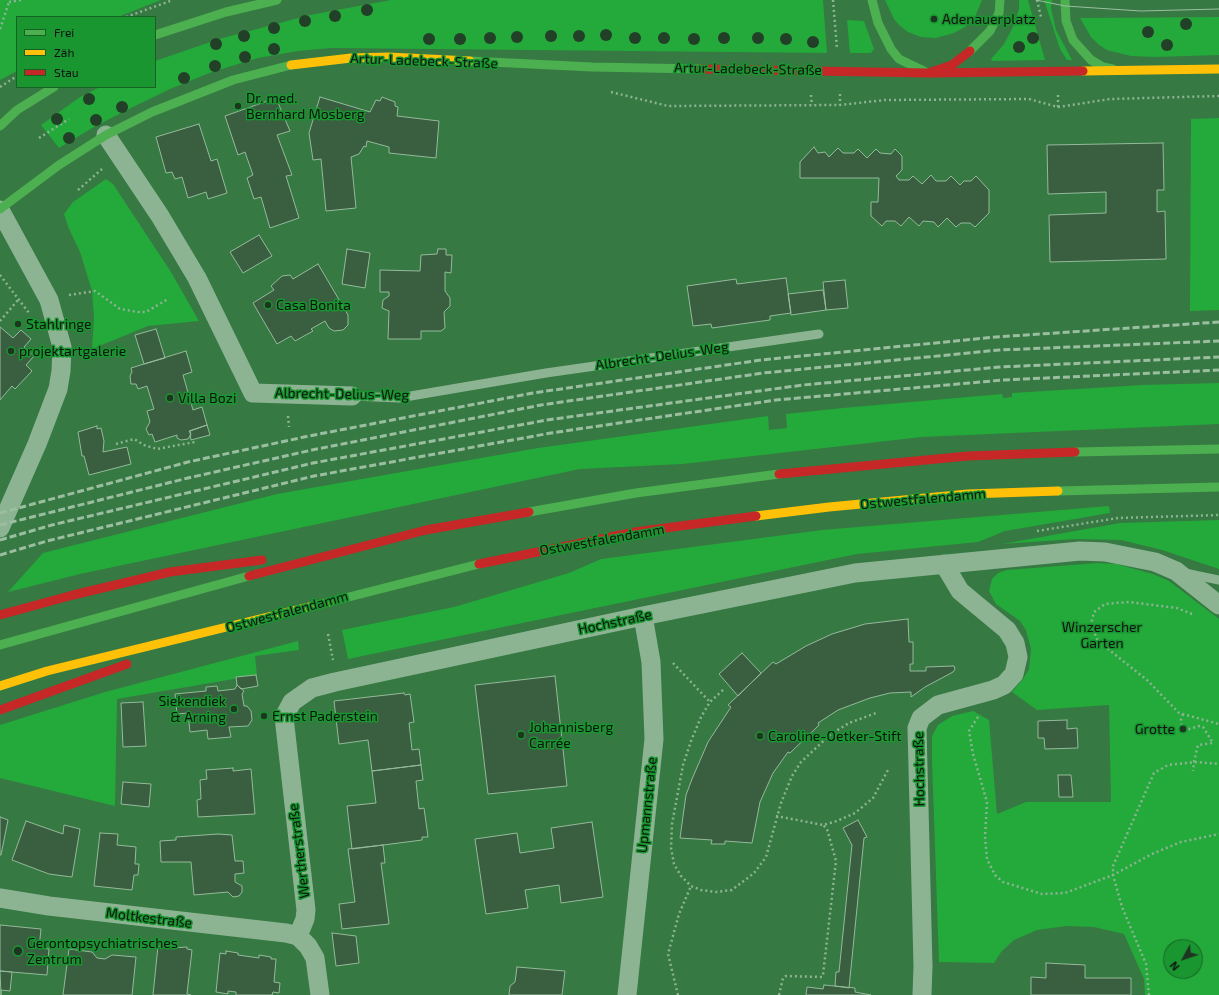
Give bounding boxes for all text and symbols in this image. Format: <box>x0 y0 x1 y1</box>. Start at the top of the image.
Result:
place label: Adenauerplatz <box>942 11 1036 27</box>
marker: Adenauerplatz <box>929 14 939 24</box>
legend <box>16 16 156 88</box>
text: Frei <box>54 25 74 39</box>
text: Zäh <box>54 45 74 59</box>
street label: Artur-Ladebeck-Straße <box>350 50 498 72</box>
street label: Artur-Ladebeck-Straße <box>674 59 822 79</box>
text: Stau <box>54 65 79 79</box>
place label: Dr. med. Bernhard Mosberg <box>246 90 365 122</box>
marker: Dr. med. Bernhard Mosberg <box>233 101 243 111</box>
place label: Casa Bonita <box>276 297 351 313</box>
marker: Casa Bonita <box>263 300 273 310</box>
place label: Stahlringe <box>26 316 92 332</box>
marker: Stahlringe <box>13 319 23 329</box>
street label: Albrecht-Delius-Weg <box>594 338 730 374</box>
place label: projektartgalerie <box>19 343 126 359</box>
marker: projektartgalerie <box>6 346 16 356</box>
street label: Albrecht-Delius-Weg <box>275 384 409 404</box>
place label: Villa Bozi <box>178 390 236 406</box>
marker: Villa Bozi <box>165 393 175 403</box>
street label: Ostwestfalendamm <box>859 485 987 513</box>
street label: Ostwestfalendamm <box>538 521 666 559</box>
street label: Ostwestfalendamm <box>224 588 350 636</box>
street label: Hochstraße <box>577 606 653 638</box>
park label: Winzerscher Garten <box>1062 619 1142 652</box>
place label: Siekendiek & Arning <box>158 693 226 726</box>
marker: Siekendiek & Arning <box>229 704 239 714</box>
place label: Ernst Paderstein <box>272 708 378 724</box>
marker: Ernst Paderstein <box>259 711 269 721</box>
place label: Johannisberg Carrée <box>529 719 613 752</box>
place label: Grotte <box>1135 721 1175 737</box>
marker: Grotte <box>1178 724 1188 734</box>
place label: Caroline-Oetker-Stift <box>768 728 902 744</box>
marker: Johannisberg Carrée <box>516 730 526 740</box>
marker: Caroline-Oetker-Stift <box>755 731 765 741</box>
street label: Hochstraße <box>910 731 928 807</box>
street label: Upmannstraße <box>634 756 660 854</box>
street label: Wertherstraße <box>285 803 313 899</box>
street label: Moltkestraße <box>105 904 193 932</box>
place label: Gerontopsychiatrisches Zentrum <box>27 935 178 968</box>
north arrow <box>1163 939 1203 979</box>
marker: Gerontopsychiatrisches Zentrum <box>12 945 24 957</box>
text: N <box>1167 959 1182 974</box>

